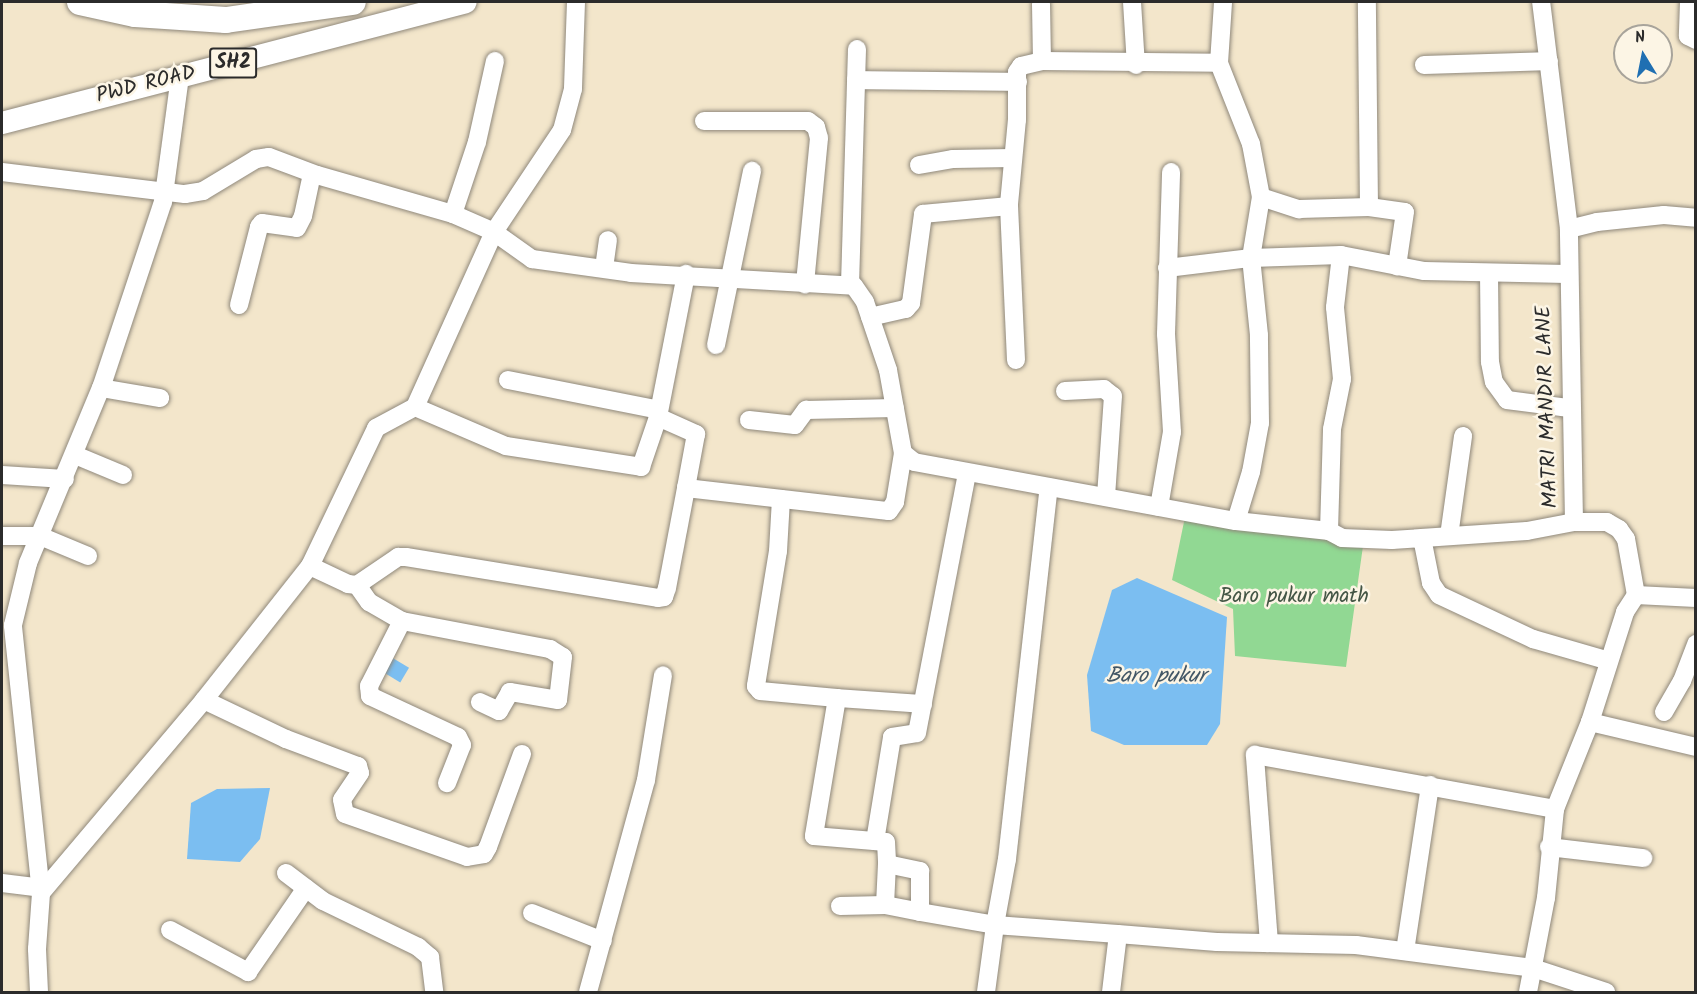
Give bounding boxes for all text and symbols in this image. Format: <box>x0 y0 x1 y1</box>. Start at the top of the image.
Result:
north arrow <box>1613 24 1673 84</box>
text: N <box>1633 25 1647 51</box>
road number: SH2 <box>209 46 257 80</box>
street label: PWD ROAD <box>94 61 198 109</box>
street label: MATRI MANDIR LANE <box>1532 305 1564 509</box>
park label: Baro pukur math <box>1219 584 1369 610</box>
water label: Baro pukur <box>1106 664 1206 690</box>

